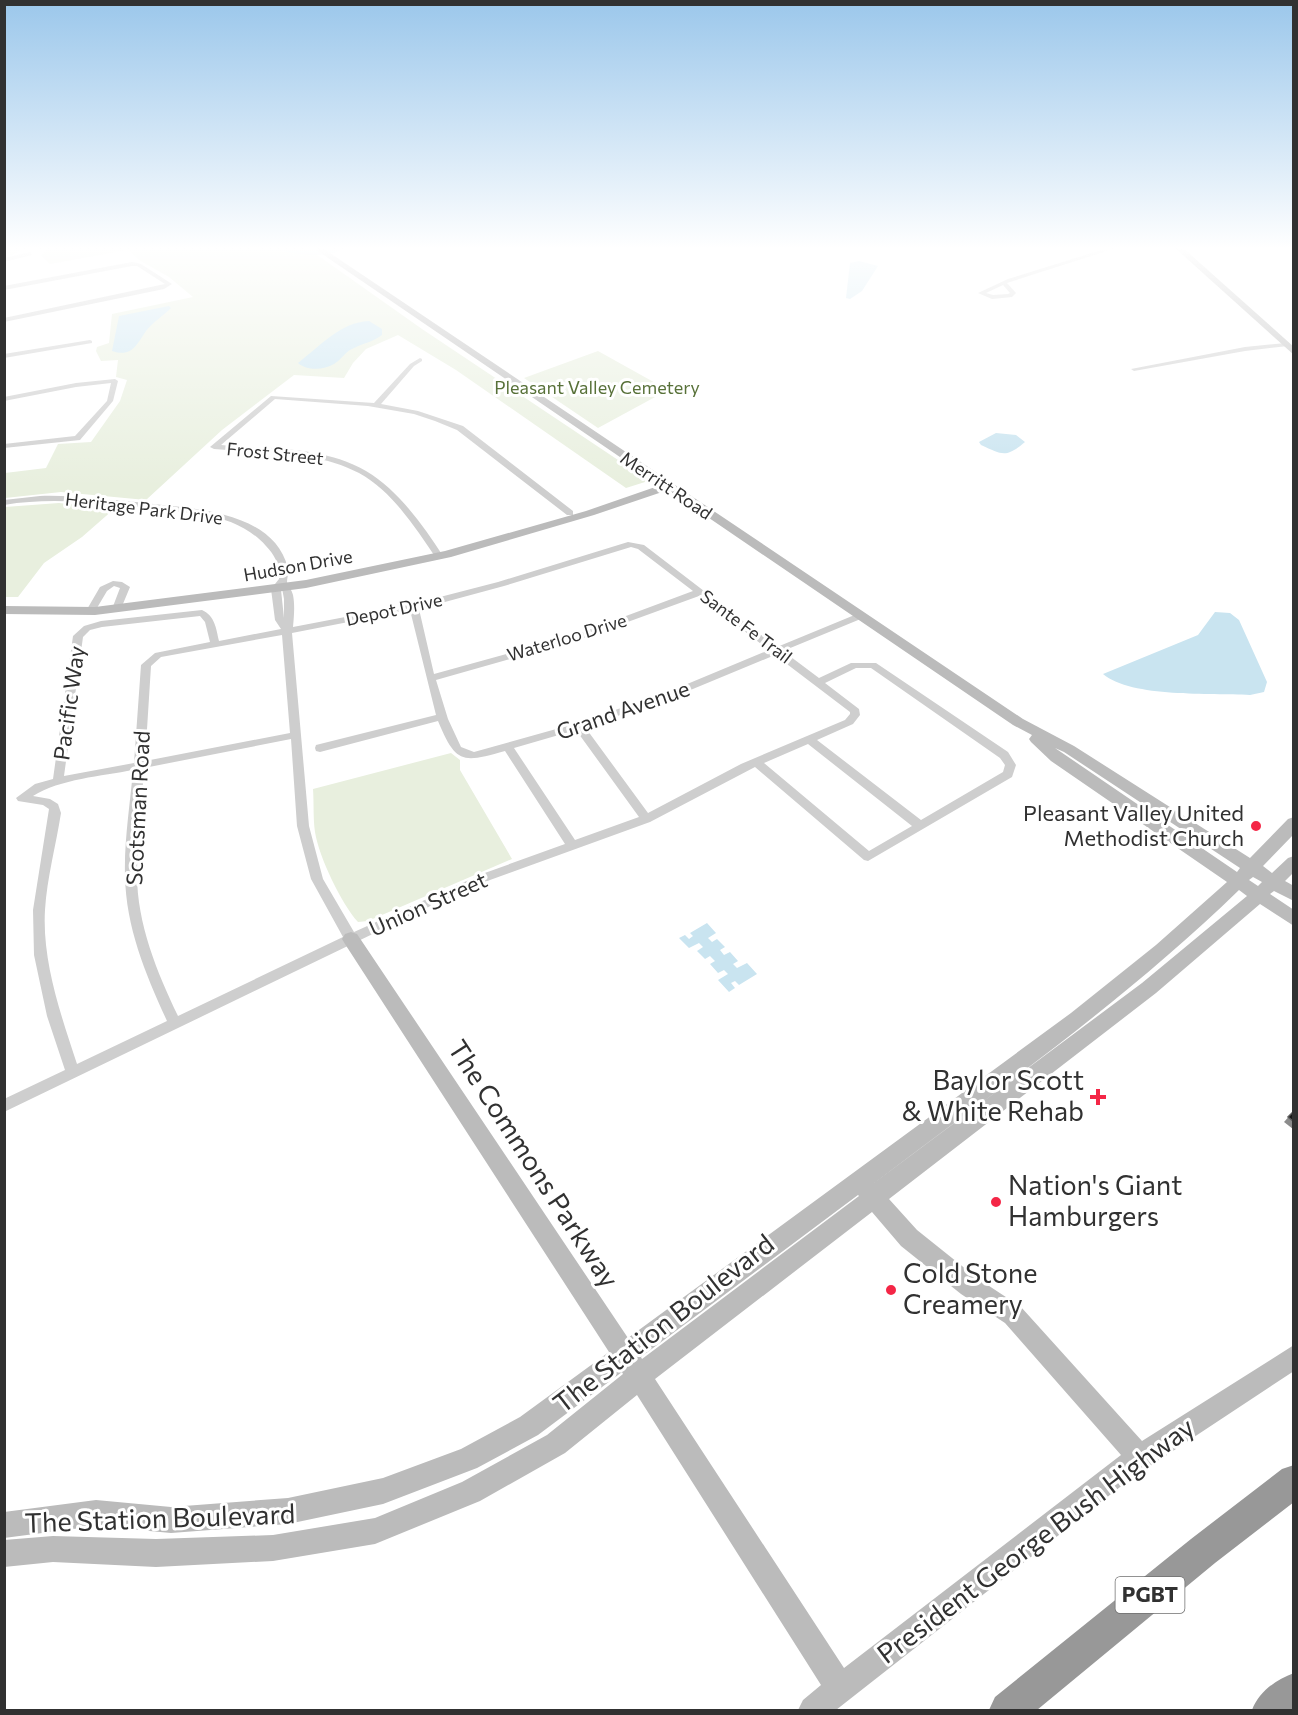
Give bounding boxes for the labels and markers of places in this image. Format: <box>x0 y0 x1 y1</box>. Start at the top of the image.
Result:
place label: Pleasant Valley United Methodist Church <box>1023 799 1244 851</box>
marker: Pleasant Valley United Methodist Church <box>1249 819 1263 833</box>
place label: Baylor Scott & White Rehab <box>902 1063 1084 1127</box>
marker: Baylor Scott & White Rehab <box>1089 1088 1107 1106</box>
place label: Nation's Giant Hamburgers <box>1008 1168 1182 1232</box>
marker: Nation's Giant Hamburgers <box>989 1195 1003 1209</box>
place label: Cold Stone Creamery <box>903 1256 1038 1320</box>
marker: Cold Stone Creamery <box>884 1283 898 1297</box>

